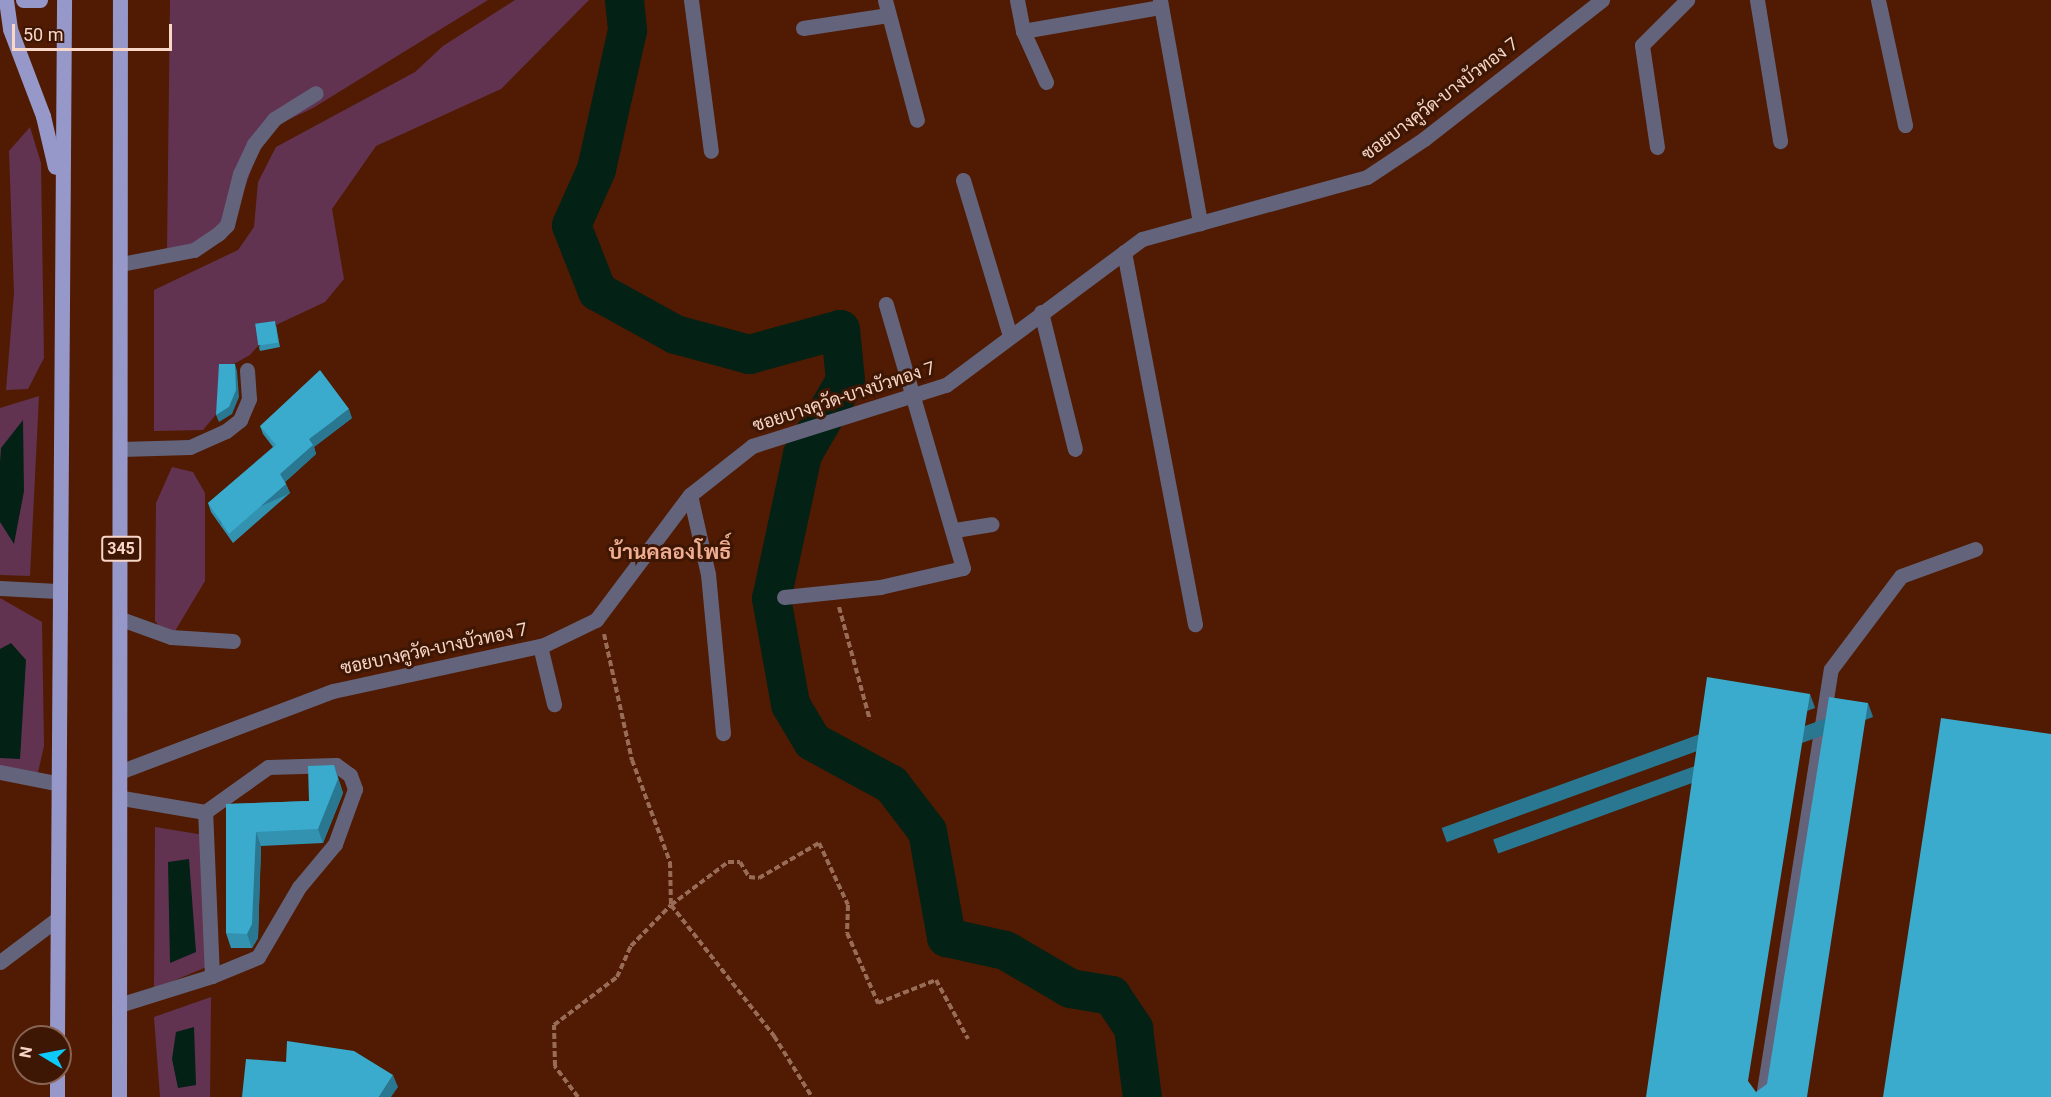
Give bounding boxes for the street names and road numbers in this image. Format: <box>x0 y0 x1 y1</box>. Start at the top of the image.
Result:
street label: ซอยบางคูวัด-บางบัวทอง 7 <box>1357 33 1523 165</box>
street label: ซอยบางคูวัด-บางบัวทอง 7 <box>750 357 938 437</box>
road number: 345 <box>100 536 142 562</box>
street label: ซอยบางคูวัด-บางบัวทอง 7 <box>339 619 529 679</box>

